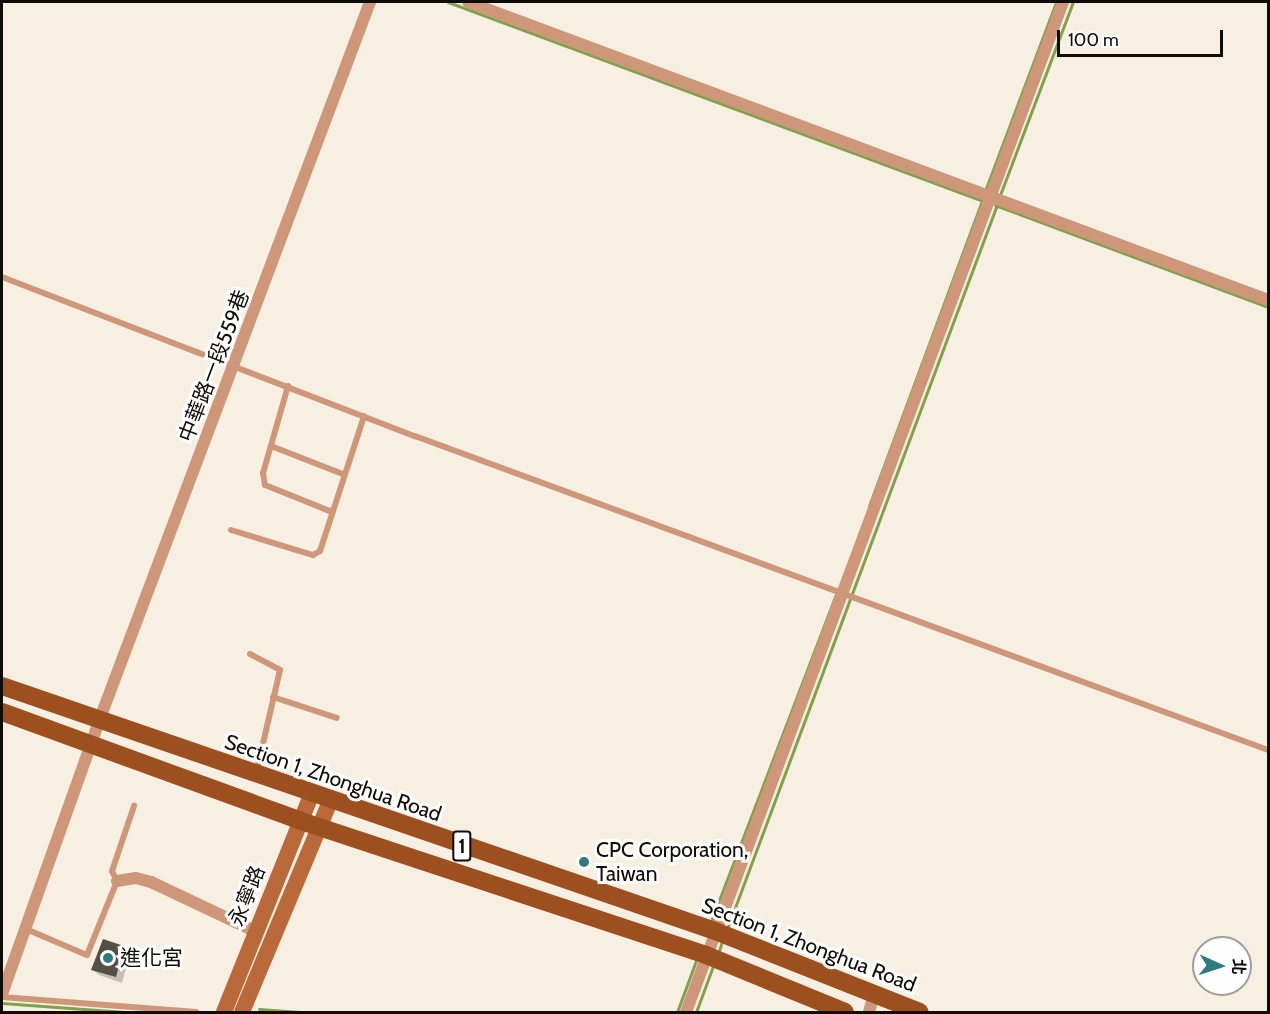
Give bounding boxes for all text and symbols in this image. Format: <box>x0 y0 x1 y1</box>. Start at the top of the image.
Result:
scale bar <box>1060 18 1226 56</box>
text: 100 m <box>1068 29 1119 51</box>
street label: 中華路一段559巷 <box>173 286 255 446</box>
street label: Section 1, Zhonghua Road <box>221 729 445 827</box>
road number: 1 <box>452 829 472 863</box>
place label: CPC Corporation, Taiwan <box>596 837 748 887</box>
marker: CPC Corporation, Taiwan <box>577 855 591 869</box>
street label: 永寧路 <box>224 862 270 930</box>
street label: Section 1, Zhonghua Road <box>698 892 920 998</box>
north arrow <box>1192 936 1252 996</box>
place label: 進化宮 <box>120 945 183 971</box>
marker: 進化宮 <box>101 951 115 965</box>
text: 北 <box>1229 958 1248 975</box>

